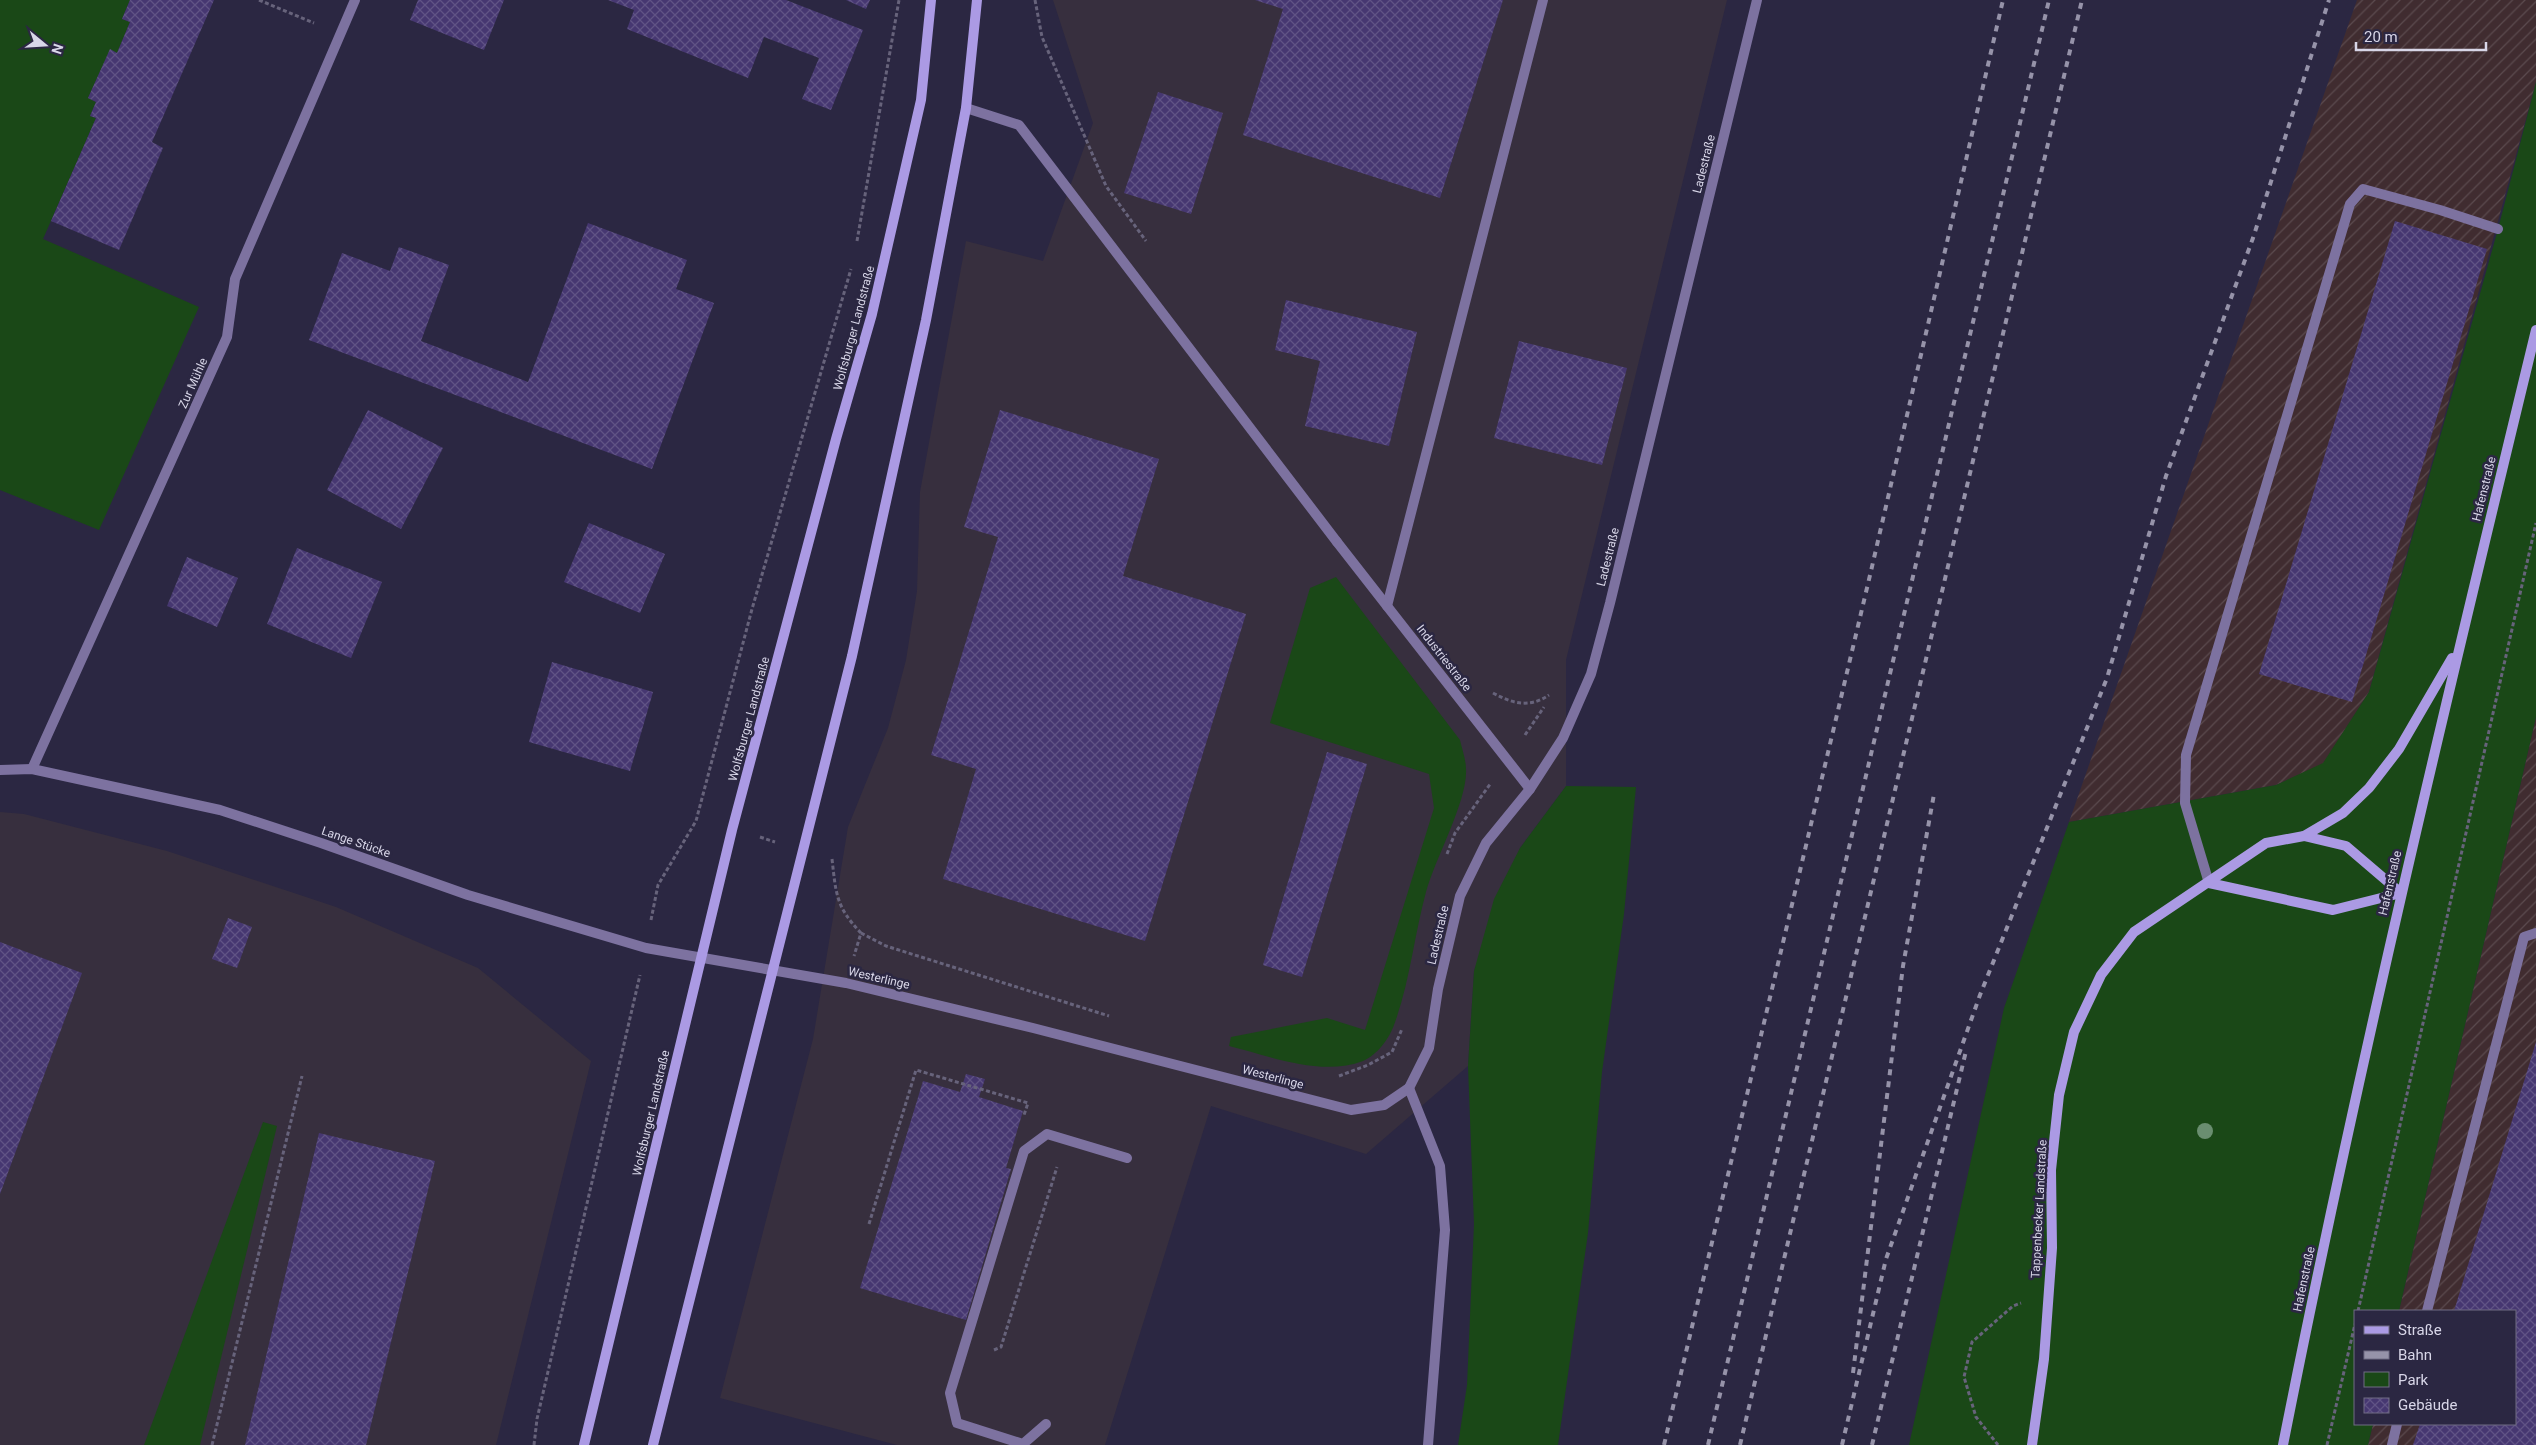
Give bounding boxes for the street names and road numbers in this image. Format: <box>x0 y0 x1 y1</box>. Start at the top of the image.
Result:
street label: Ladestraße <box>1690 133 1718 195</box>
street label: Wolfsburger Landstraße <box>831 264 877 392</box>
street label: Zur Mühle <box>176 356 210 410</box>
street label: Hafenstraße <box>2469 455 2499 523</box>
street label: Ladestraße <box>1594 526 1622 588</box>
street label: Industriestraße <box>1414 622 1474 694</box>
street label: Wolfsburger Landstraße <box>726 655 772 783</box>
street label: Lange Stücke <box>320 824 392 860</box>
street label: Hafenstraße <box>2376 849 2404 917</box>
street label: Ladestraße <box>1424 904 1452 966</box>
street label: Westerlinge <box>847 964 911 992</box>
street label: Wolfsburger Landstraße <box>630 1049 672 1177</box>
street label: Westerlinge <box>1241 1062 1305 1092</box>
street label: Tappenbecker Landstraße <box>2028 1139 2050 1279</box>
street label: Hafenstraße <box>2290 1245 2318 1313</box>

